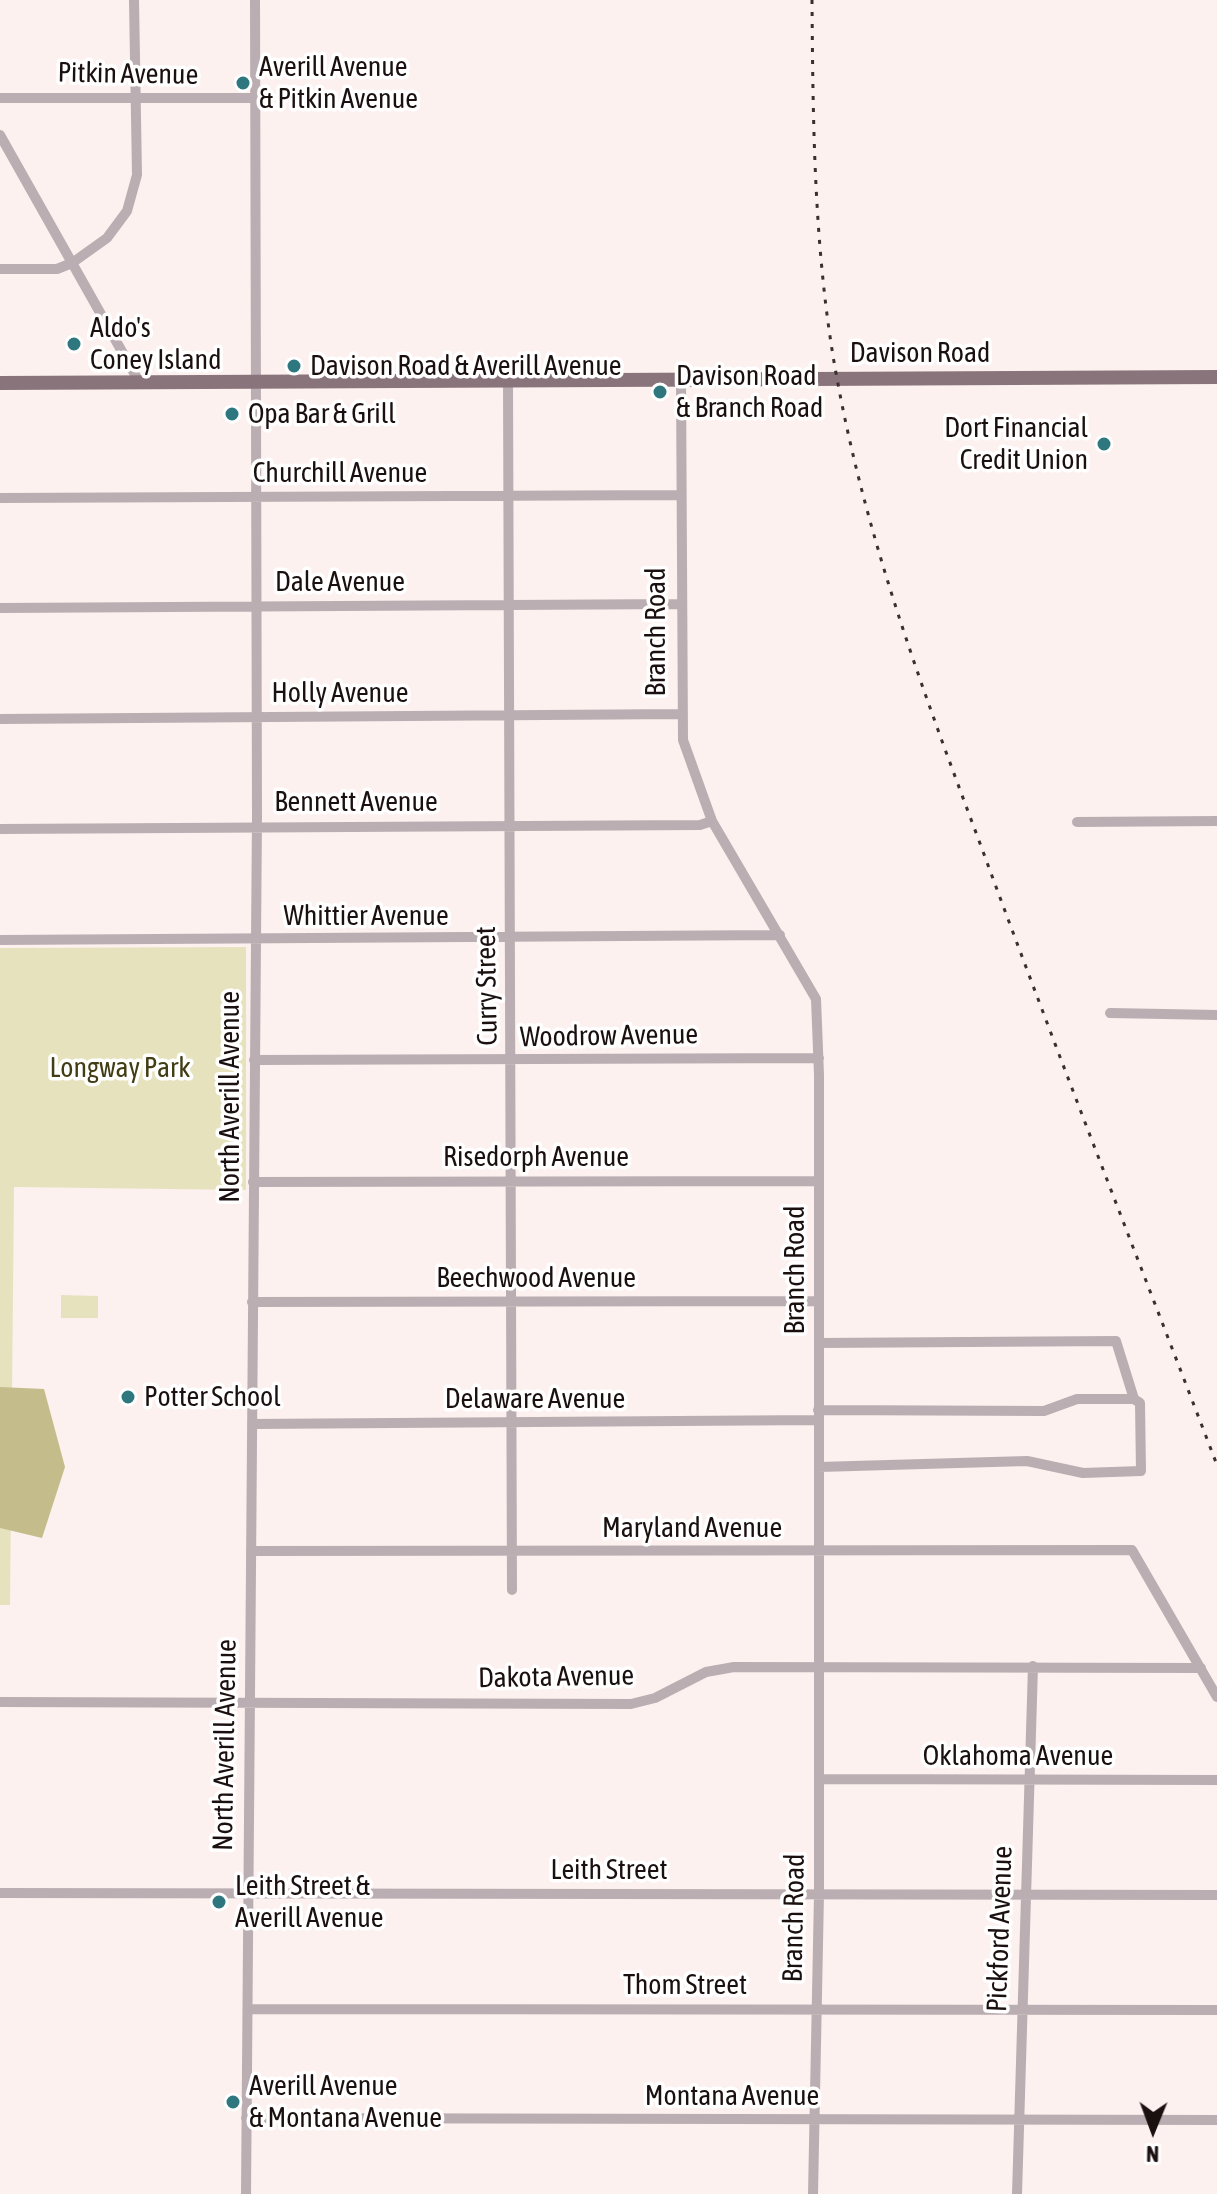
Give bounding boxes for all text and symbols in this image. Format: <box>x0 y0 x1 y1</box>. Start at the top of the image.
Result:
place label: Averill Avenue & Pitkin Avenue <box>259 50 418 116</box>
street label: Pitkin Avenue <box>57 56 199 92</box>
marker: Averill Avenue & Pitkin Avenue <box>234 74 252 92</box>
place label: Aldo's Coney Island <box>90 311 221 377</box>
marker: Aldo's Coney Island <box>65 335 83 353</box>
street label: Davison Road <box>850 336 990 370</box>
place label: Davison Road & Averill Avenue <box>310 349 621 383</box>
marker: Davison Road & Averill Avenue <box>285 357 303 375</box>
place label: Davison Road & Branch Road <box>676 359 823 425</box>
marker: Davison Road & Branch Road <box>651 383 669 401</box>
place label: Opa Bar & Grill <box>248 397 396 431</box>
marker: Opa Bar & Grill <box>223 405 241 423</box>
place label: Dort Financial Credit Union <box>944 411 1088 477</box>
marker: Dort Financial Credit Union <box>1095 435 1113 453</box>
street label: Churchill Avenue <box>253 456 427 490</box>
street label: Dale Avenue <box>275 565 405 599</box>
street label: Branch Road <box>639 568 673 696</box>
street label: Holly Avenue <box>272 676 408 710</box>
street label: Bennett Avenue <box>274 785 438 819</box>
street label: Whittier Avenue <box>283 899 449 933</box>
street label: Curry Street <box>469 926 505 1046</box>
street label: North Averill Avenue <box>213 991 247 1203</box>
street label: Woodrow Avenue <box>520 1018 698 1054</box>
park label: Longway Park <box>49 1051 191 1085</box>
street label: Risedorph Avenue <box>443 1140 629 1174</box>
street label: Branch Road <box>778 1206 812 1334</box>
street label: Beechwood Avenue <box>436 1261 636 1295</box>
place label: Potter School <box>144 1380 281 1414</box>
street label: Delaware Avenue <box>445 1382 625 1416</box>
marker: Potter School <box>119 1388 137 1406</box>
street label: Maryland Avenue <box>602 1511 782 1545</box>
street label: North Averill Avenue <box>206 1639 244 1851</box>
street label: Dakota Avenue <box>478 1659 634 1695</box>
street label: Oklahoma Avenue <box>923 1739 1113 1773</box>
street label: Pickford Avenue <box>980 1845 1020 2013</box>
street label: Leith Street <box>551 1853 667 1887</box>
street label: Branch Road <box>776 1853 812 1983</box>
place label: Leith Street & Averill Avenue <box>235 1869 384 1935</box>
marker: Leith Street & Averill Avenue <box>210 1893 228 1911</box>
street label: Thom Street <box>623 1968 747 2002</box>
place label: Averill Avenue & Montana Avenue <box>249 2069 442 2135</box>
street label: Montana Avenue <box>645 2079 819 2113</box>
north arrow <box>1113 2090 1193 2170</box>
marker: Averill Avenue & Montana Avenue <box>224 2093 242 2111</box>
text: N <box>1146 2141 1159 2167</box>

